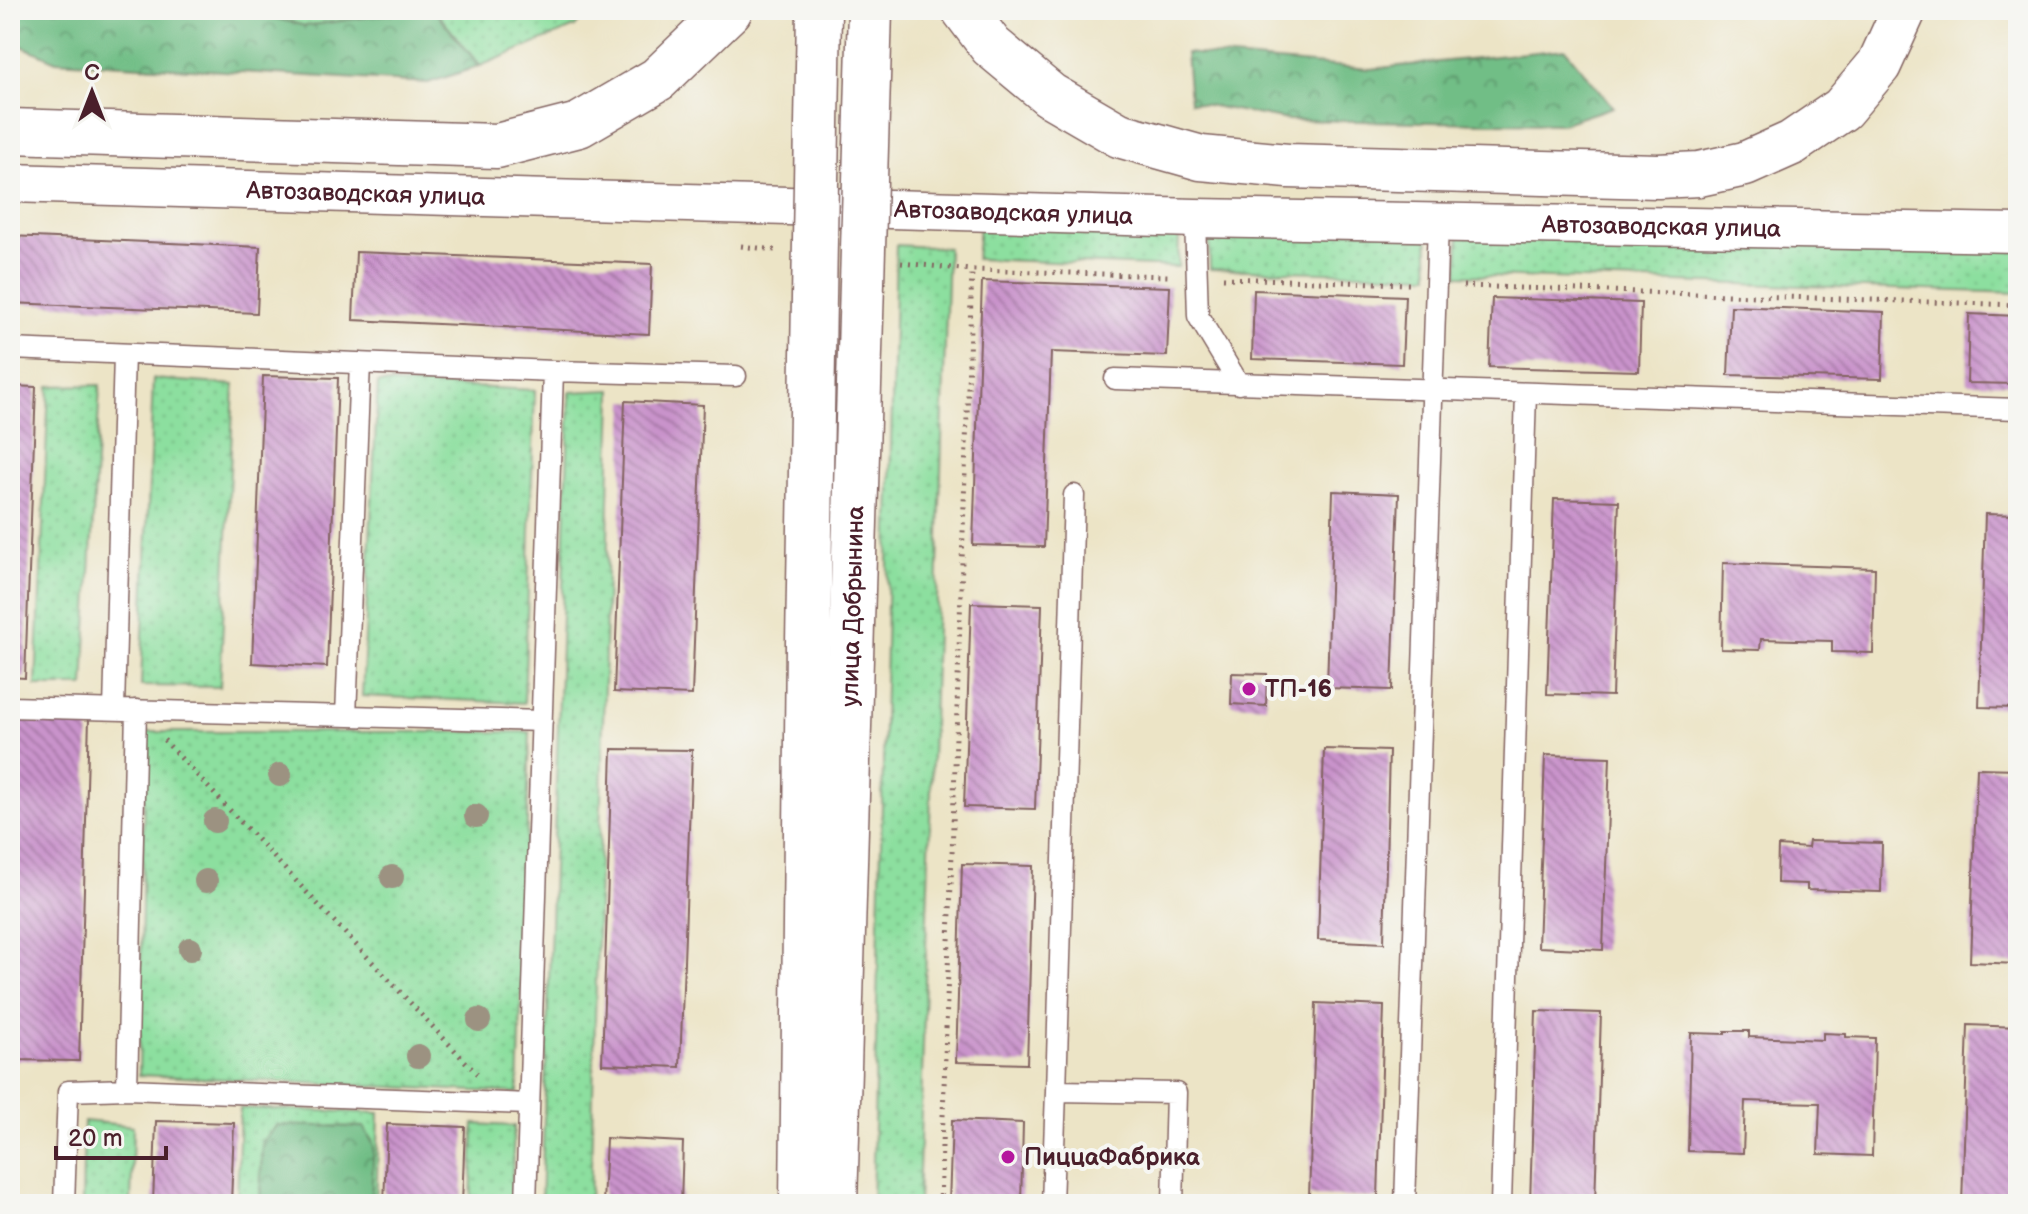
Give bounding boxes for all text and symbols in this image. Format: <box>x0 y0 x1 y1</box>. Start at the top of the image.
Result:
north arrow <box>52 52 132 132</box>
text: С <box>84 60 100 87</box>
street label: Автозаводская улица <box>245 176 486 212</box>
street label: Автозаводская улица <box>892 195 1134 231</box>
street label: Автозаводская улица <box>1540 210 1781 244</box>
street label: улица Добрынина <box>836 505 870 707</box>
place label: ТП-16 <box>1265 675 1332 704</box>
marker: ТП-16 <box>1240 680 1258 698</box>
scale bar <box>56 1110 166 1160</box>
text: 20 m <box>68 1124 123 1153</box>
place label: ПиццаФабрика <box>1024 1143 1201 1172</box>
marker: ПиццаФабрика <box>999 1148 1017 1166</box>

